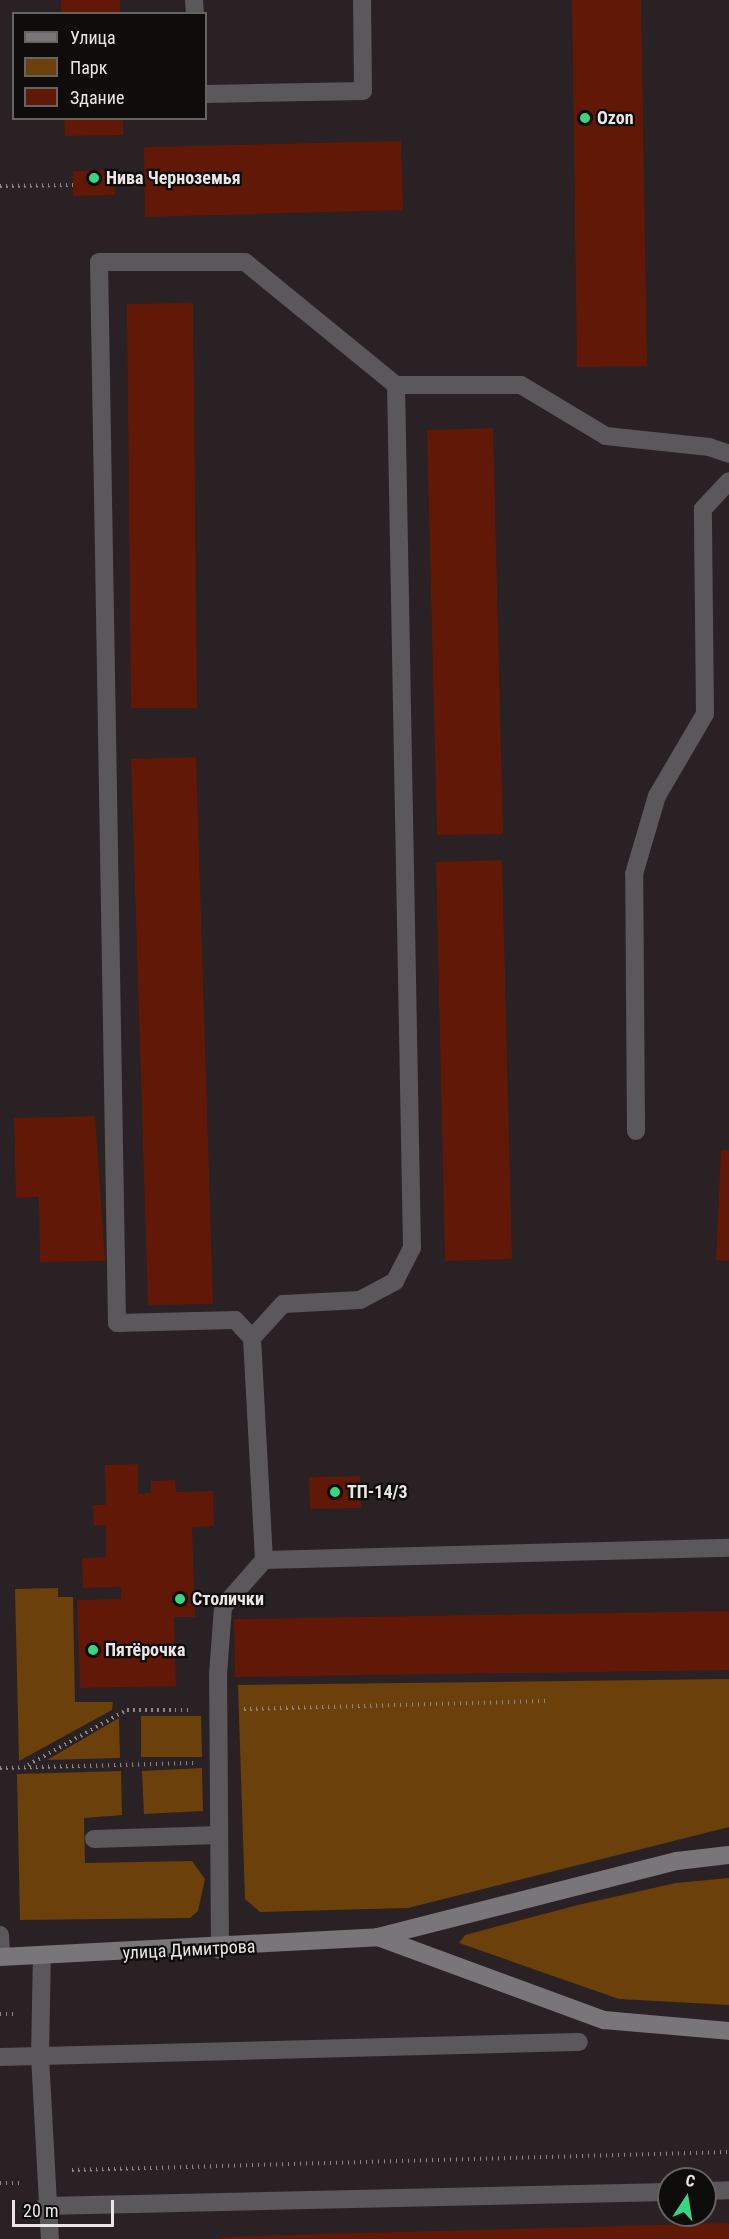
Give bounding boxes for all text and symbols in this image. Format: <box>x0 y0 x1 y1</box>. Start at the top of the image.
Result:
legend <box>12 12 207 120</box>
text: Улица <box>70 27 116 48</box>
text: Парк <box>70 57 107 78</box>
text: Здание <box>70 87 124 108</box>
place label: Ozon <box>597 107 634 129</box>
marker: Ozon <box>578 111 592 125</box>
place label: Нива Черноземья <box>106 167 241 189</box>
marker: Нива Черноземья <box>87 171 101 185</box>
place label: ТП-14/3 <box>347 1481 408 1503</box>
marker: ТП-14/3 <box>328 1485 342 1499</box>
place label: Столички <box>192 1588 264 1610</box>
marker: Столички <box>173 1592 187 1606</box>
place label: Пятёрочка <box>105 1639 185 1661</box>
marker: Пятёрочка <box>86 1643 100 1657</box>
street label: улица Димитрова <box>122 1936 256 1964</box>
north arrow <box>657 2167 717 2227</box>
text: С <box>684 2171 697 2191</box>
scale bar <box>15 2188 117 2226</box>
text: 20 m <box>23 2200 58 2221</box>

